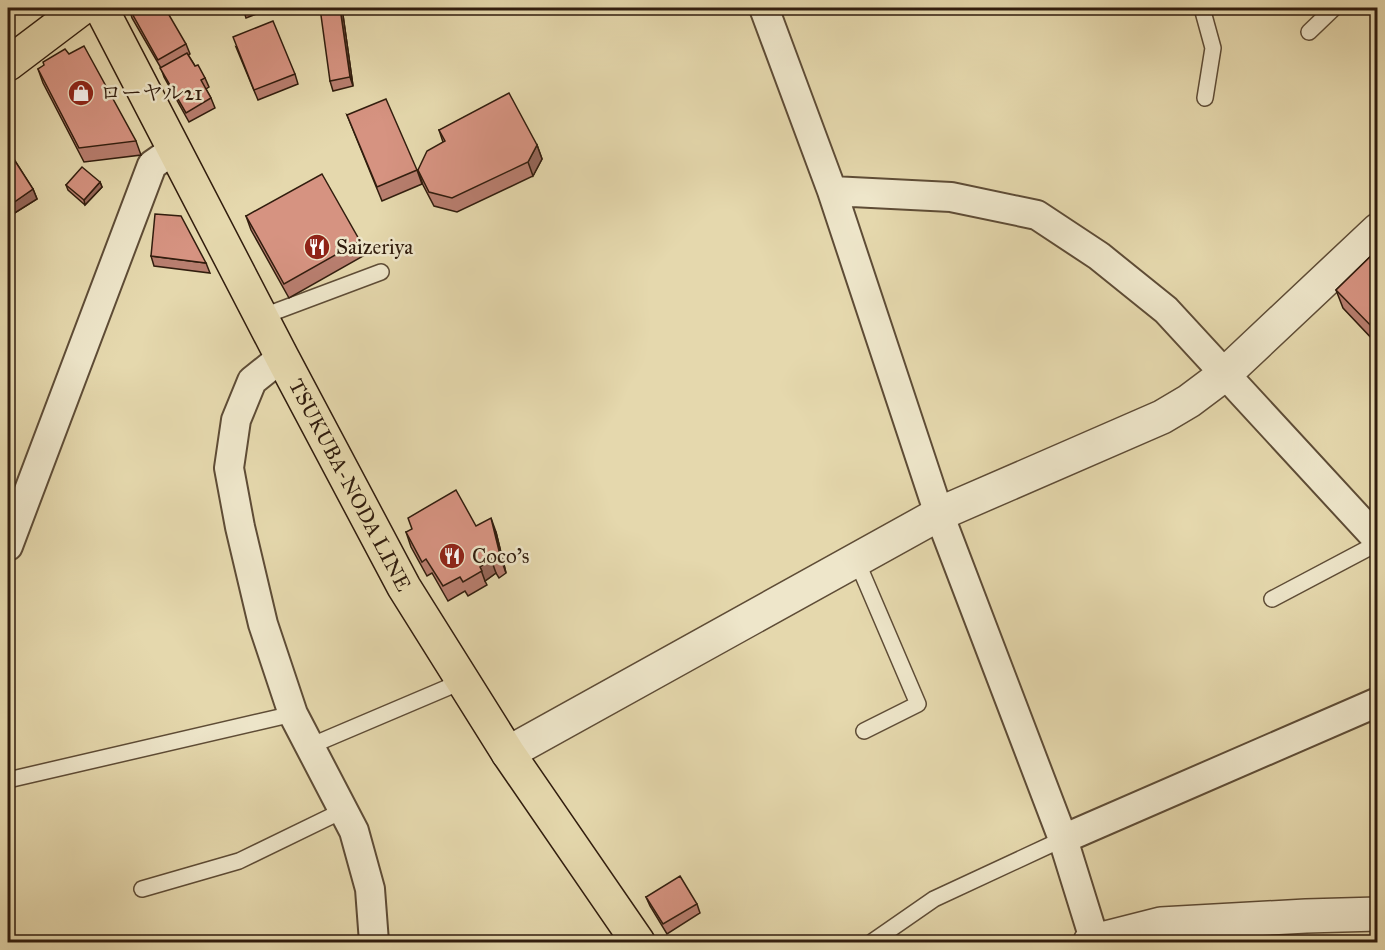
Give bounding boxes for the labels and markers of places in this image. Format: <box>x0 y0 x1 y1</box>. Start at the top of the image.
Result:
shop icon: ローヤル21 <box>66 78 96 108</box>
place label: ローヤル21 <box>100 80 202 106</box>
restaurant icon: Saizeriya <box>302 232 332 262</box>
place label: Saizeriya <box>336 234 413 260</box>
restaurant icon: Coco's <box>437 541 467 571</box>
place label: Coco's <box>472 543 529 569</box>

